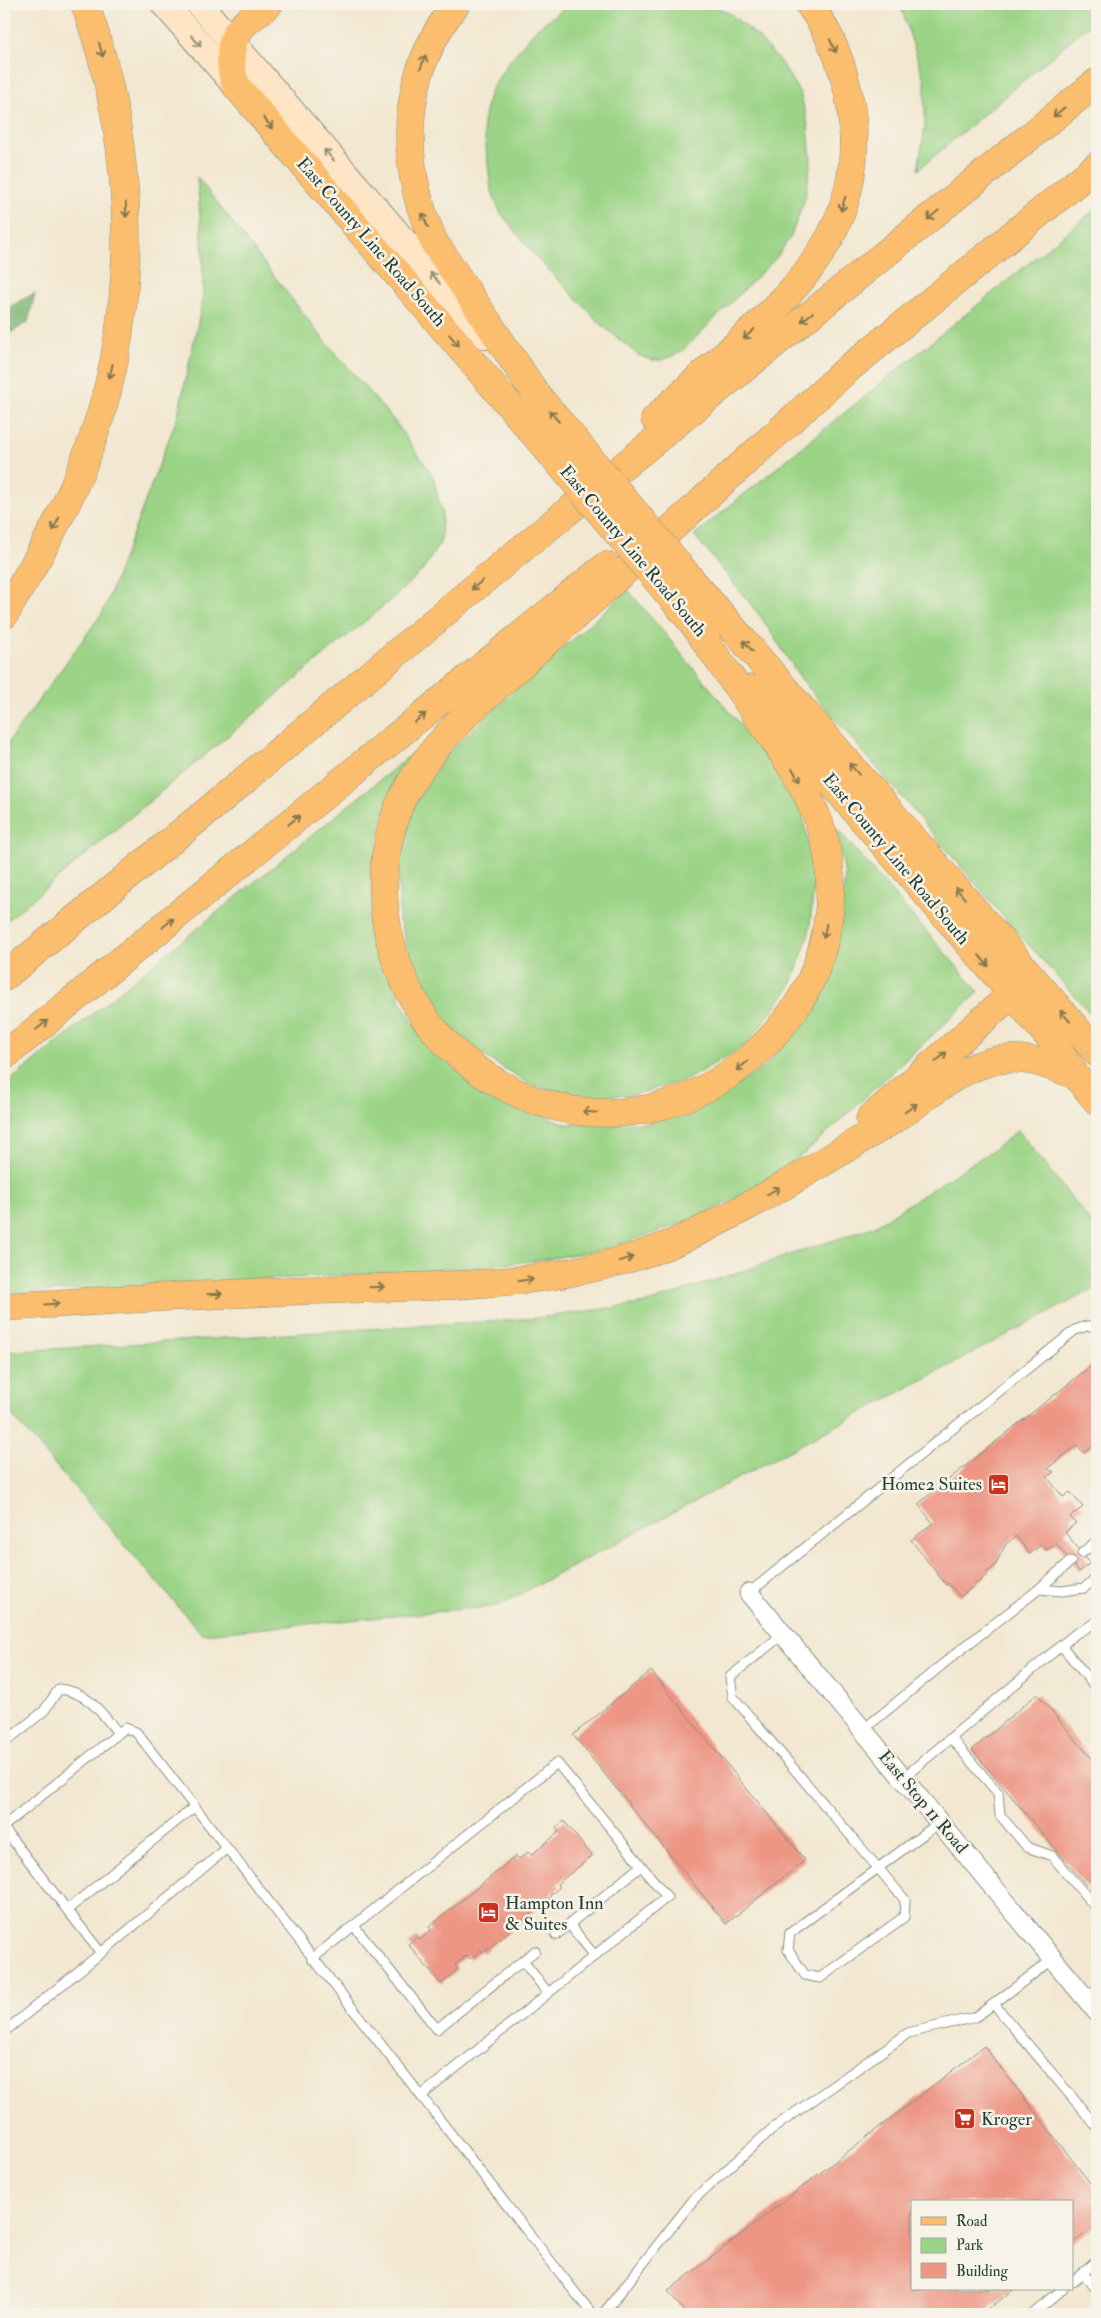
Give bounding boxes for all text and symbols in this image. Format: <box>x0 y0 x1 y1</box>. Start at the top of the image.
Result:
one-way arrow <box>191 34 202 47</box>
one-way arrow <box>829 38 839 53</box>
one-way arrow <box>97 42 106 58</box>
one-way arrow <box>419 55 428 70</box>
one-way arrow <box>1053 107 1066 118</box>
one-way arrow <box>263 117 274 130</box>
one-way arrow <box>323 149 334 162</box>
street label: East County Line Road South <box>291 153 451 332</box>
one-way arrow <box>838 196 847 212</box>
one-way arrow <box>121 202 131 218</box>
one-way arrow <box>927 209 940 220</box>
one-way arrow <box>420 213 429 228</box>
one-way arrow <box>429 271 441 284</box>
one-way arrow <box>801 312 814 323</box>
one-way arrow <box>743 328 756 340</box>
one-way arrow <box>448 333 460 346</box>
one-way arrow <box>106 363 115 379</box>
one-way arrow <box>549 410 560 423</box>
street label: East County Line Road South <box>554 460 712 642</box>
one-way arrow <box>51 516 61 531</box>
one-way arrow <box>471 580 484 591</box>
one-way arrow <box>743 639 754 652</box>
one-way arrow <box>413 712 426 723</box>
one-way arrow <box>849 763 860 776</box>
one-way arrow <box>792 767 802 781</box>
street label: East County Line Road South <box>817 768 975 950</box>
one-way arrow <box>287 815 300 826</box>
one-way arrow <box>954 886 965 899</box>
one-way arrow <box>161 917 174 928</box>
one-way arrow <box>820 922 830 938</box>
one-way arrow <box>978 954 989 967</box>
one-way arrow <box>1060 1010 1071 1023</box>
one-way arrow <box>35 1020 48 1031</box>
one-way arrow <box>934 1051 947 1062</box>
one-way arrow <box>736 1061 749 1072</box>
one-way arrow <box>904 1103 918 1113</box>
one-way arrow <box>583 1107 599 1117</box>
one-way arrow <box>766 1186 780 1196</box>
one-way arrow <box>618 1253 634 1263</box>
one-way arrow <box>518 1274 534 1284</box>
one-way arrow <box>369 1283 385 1292</box>
one-way arrow <box>206 1289 222 1299</box>
one-way arrow <box>44 1299 60 1308</box>
hotel icon: Home2 Suites <box>986 1472 1010 1496</box>
place label: Home2 Suites <box>881 1473 982 1496</box>
street label: East Stop 11 Road <box>873 1746 973 1858</box>
place label: Hampton Inn & Suites <box>505 1892 604 1936</box>
hotel icon: Hampton Inn & Suites <box>477 1901 501 1925</box>
supermarket icon: Kroger <box>953 2107 977 2131</box>
place label: Kroger <box>981 2108 1032 2131</box>
legend <box>911 2200 1074 2290</box>
text: Road <box>956 2212 988 2231</box>
text: Park <box>956 2236 983 2255</box>
text: Building <box>956 2262 1008 2281</box>

